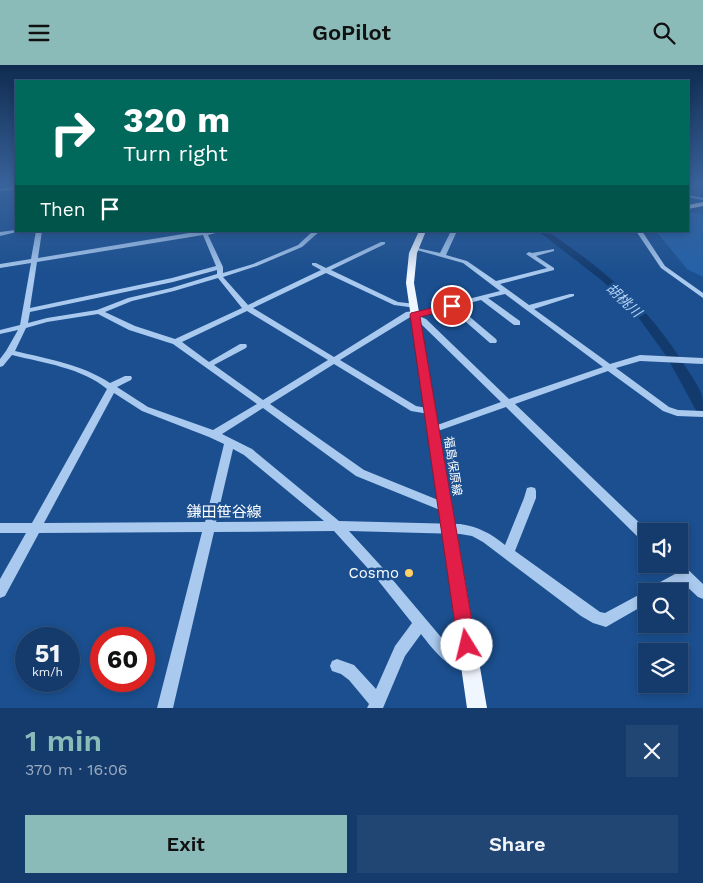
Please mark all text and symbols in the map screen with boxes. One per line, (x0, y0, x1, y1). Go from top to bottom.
icon: menu (25, 19, 53, 47)
icon: search (650, 19, 678, 47)
text: GoPilot (312, 20, 391, 45)
text: 320 m (123, 99, 230, 141)
icon: right (40, 100, 105, 165)
text: Turn right (123, 141, 228, 166)
icon: arrive (96, 195, 124, 223)
text: Then (40, 198, 86, 221)
water label: 胡桃川 (603, 280, 646, 322)
pin (431, 285, 473, 327)
icon: arrive (438, 292, 466, 320)
street label: 福島保原線 (441, 435, 465, 497)
street label: 鎌田笹谷線 (186, 503, 262, 521)
map controls (638, 523, 688, 693)
button: sound (638, 523, 688, 573)
place label: Cosmo (349, 564, 399, 582)
marker: Cosmo (403, 567, 415, 579)
button: search (638, 583, 688, 633)
position arrow (440, 618, 492, 670)
speed limit sign: 60 (90, 627, 155, 692)
text: 51 (35, 639, 60, 668)
button: layers (638, 643, 688, 693)
text: km/h (32, 665, 63, 679)
text: 1 min (25, 723, 102, 758)
button: close (626, 725, 678, 777)
text: 370 m · 16:06 (25, 760, 128, 779)
button: Exit (25, 815, 347, 873)
button: Share (357, 815, 678, 873)

